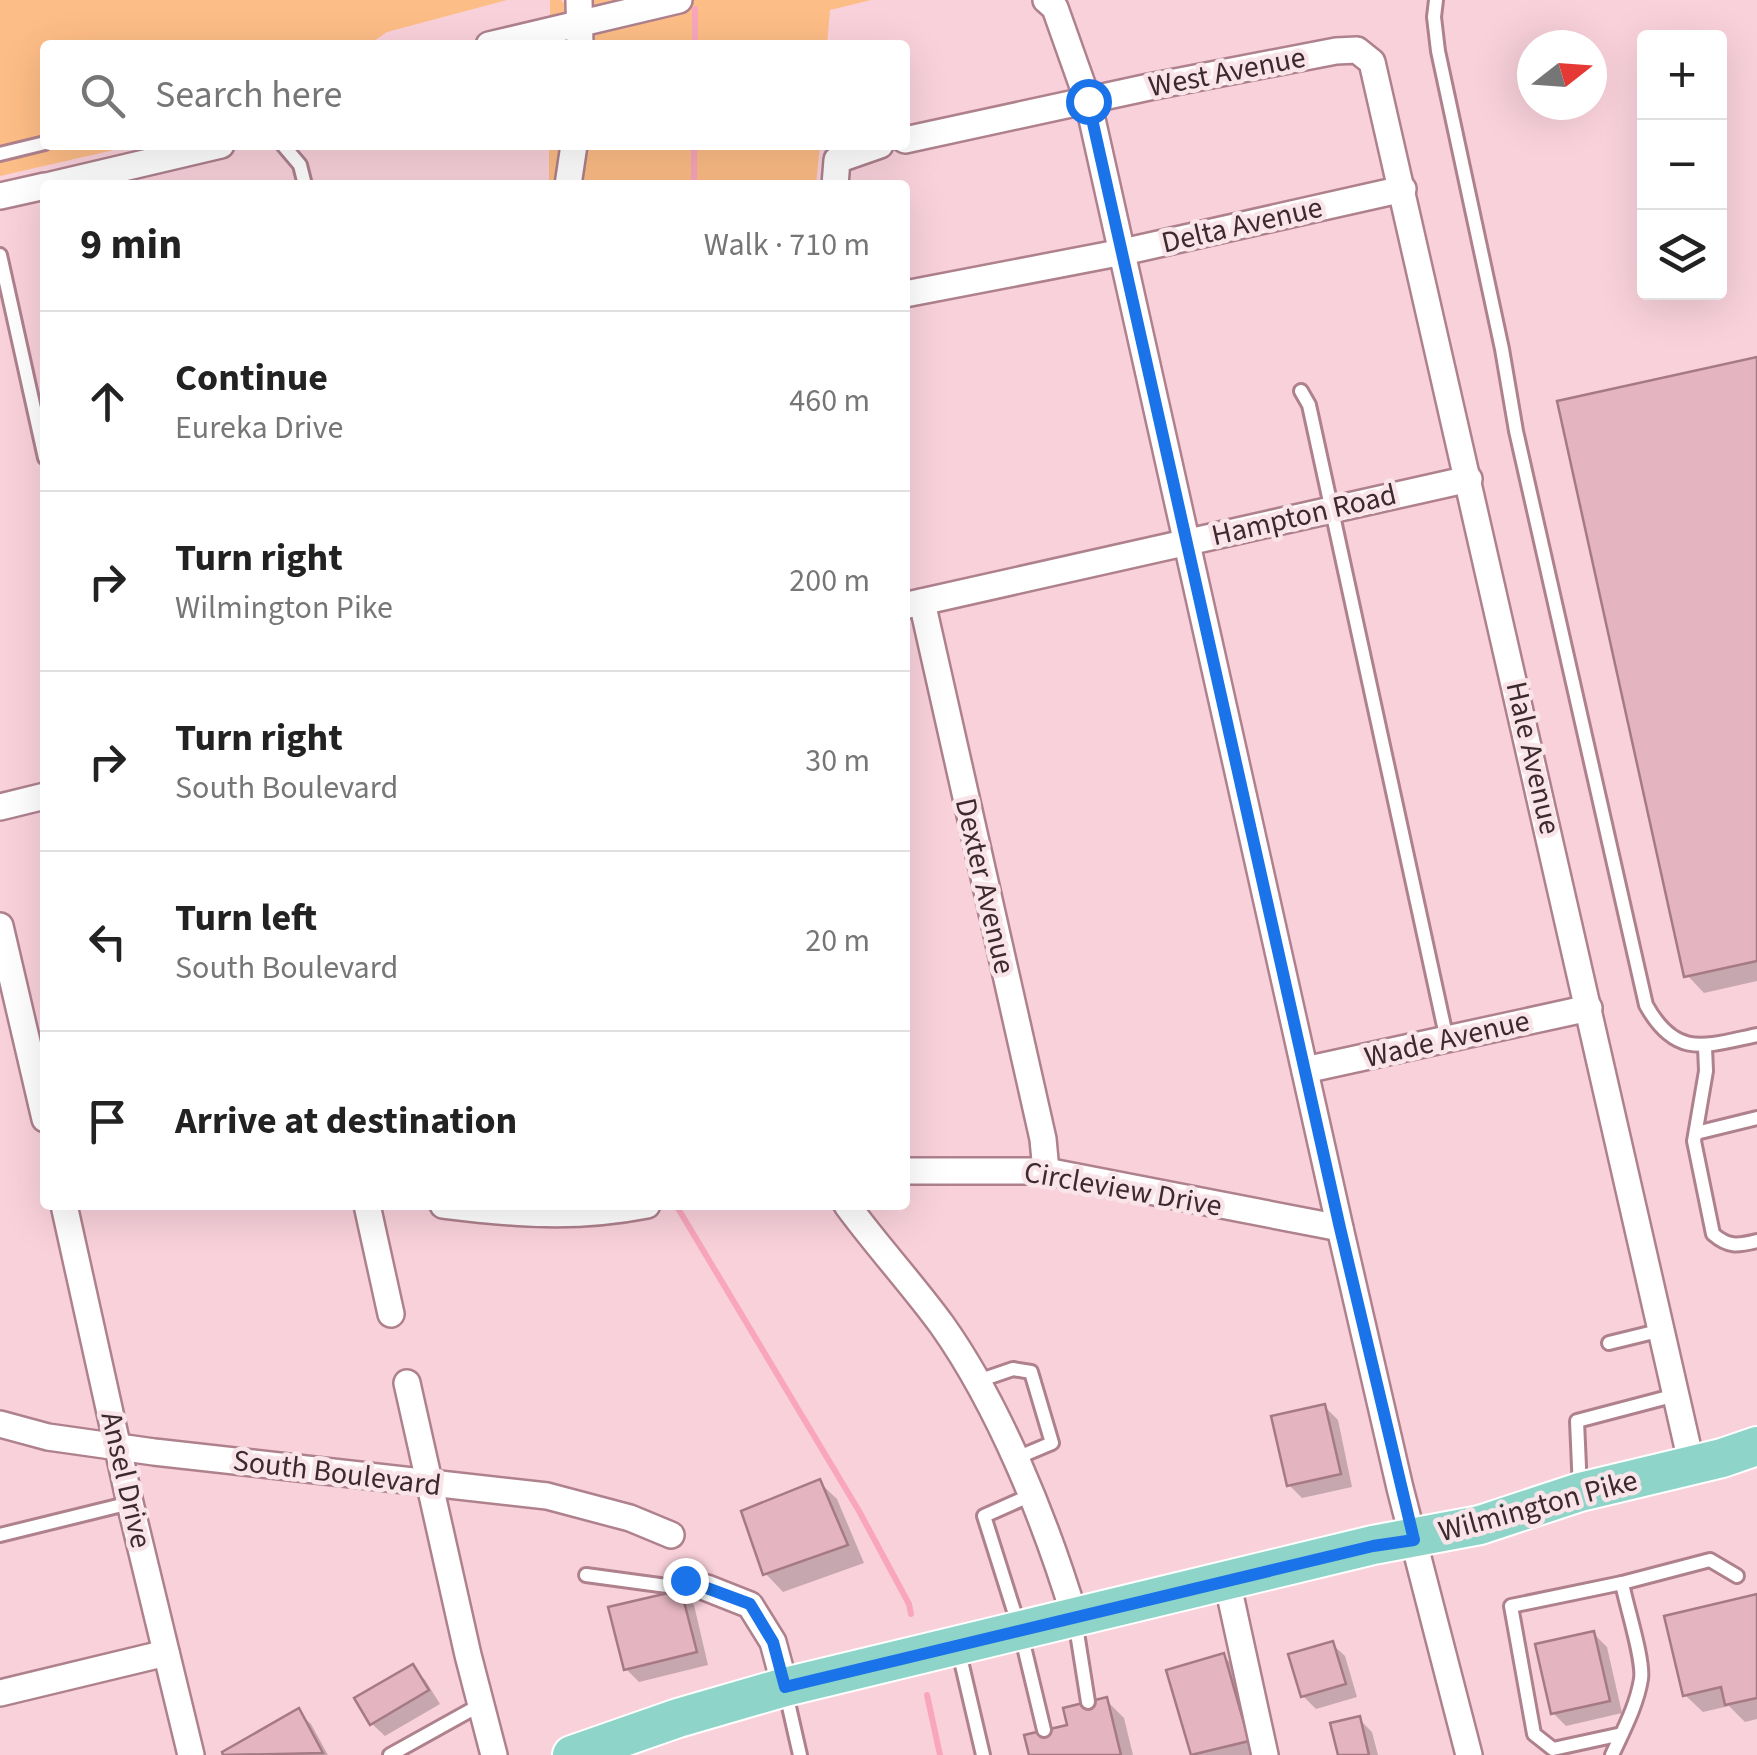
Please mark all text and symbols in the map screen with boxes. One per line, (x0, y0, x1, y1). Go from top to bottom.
north arrow (1517, 30, 1607, 120)
map controls (1637, 30, 1727, 300)
button: + (1637, 30, 1727, 120)
street label: West Avenue (1145, 36, 1309, 108)
search box (40, 40, 910, 150)
icon: search (75, 68, 130, 123)
text: Search here (155, 68, 342, 122)
route start (1066, 79, 1112, 125)
button: − (1637, 120, 1727, 210)
street label: Delta Avenue (1157, 186, 1327, 264)
button: layers (1637, 210, 1727, 300)
text: 9 min (80, 215, 182, 275)
text: Walk · 710 m (704, 222, 870, 268)
text: Continue (175, 351, 328, 405)
icon: ahead (80, 374, 135, 429)
text: 460 m (789, 378, 870, 424)
text: Eureka Drive (175, 405, 343, 451)
street label: Hampton Road (1207, 473, 1401, 557)
text: Turn right (175, 531, 343, 585)
icon: right (80, 554, 135, 609)
text: 200 m (789, 558, 870, 604)
text: Wilmington Pike (175, 585, 393, 631)
street label: Hale Avenue (1495, 677, 1571, 839)
text: Turn right (175, 711, 343, 765)
icon: right (80, 734, 135, 789)
text: 30 m (805, 738, 870, 784)
text: South Boulevard (175, 765, 398, 811)
street label: Dexter Avenue (944, 794, 1026, 978)
text: Turn left (175, 891, 317, 945)
icon: left (80, 914, 135, 969)
text: 20 m (805, 918, 870, 964)
text: South Boulevard (175, 945, 398, 991)
street label: Wade Avenue (1360, 999, 1534, 1079)
icon: arrive (80, 1094, 135, 1149)
text: Arrive at destination (175, 1094, 517, 1148)
street label: Circleview Drive (1021, 1150, 1225, 1228)
street label: Ansel Drive (89, 1408, 163, 1552)
street label: South Boulevard (231, 1439, 443, 1507)
street label: Wilmington Pike (1434, 1459, 1642, 1553)
route end (663, 1558, 709, 1604)

